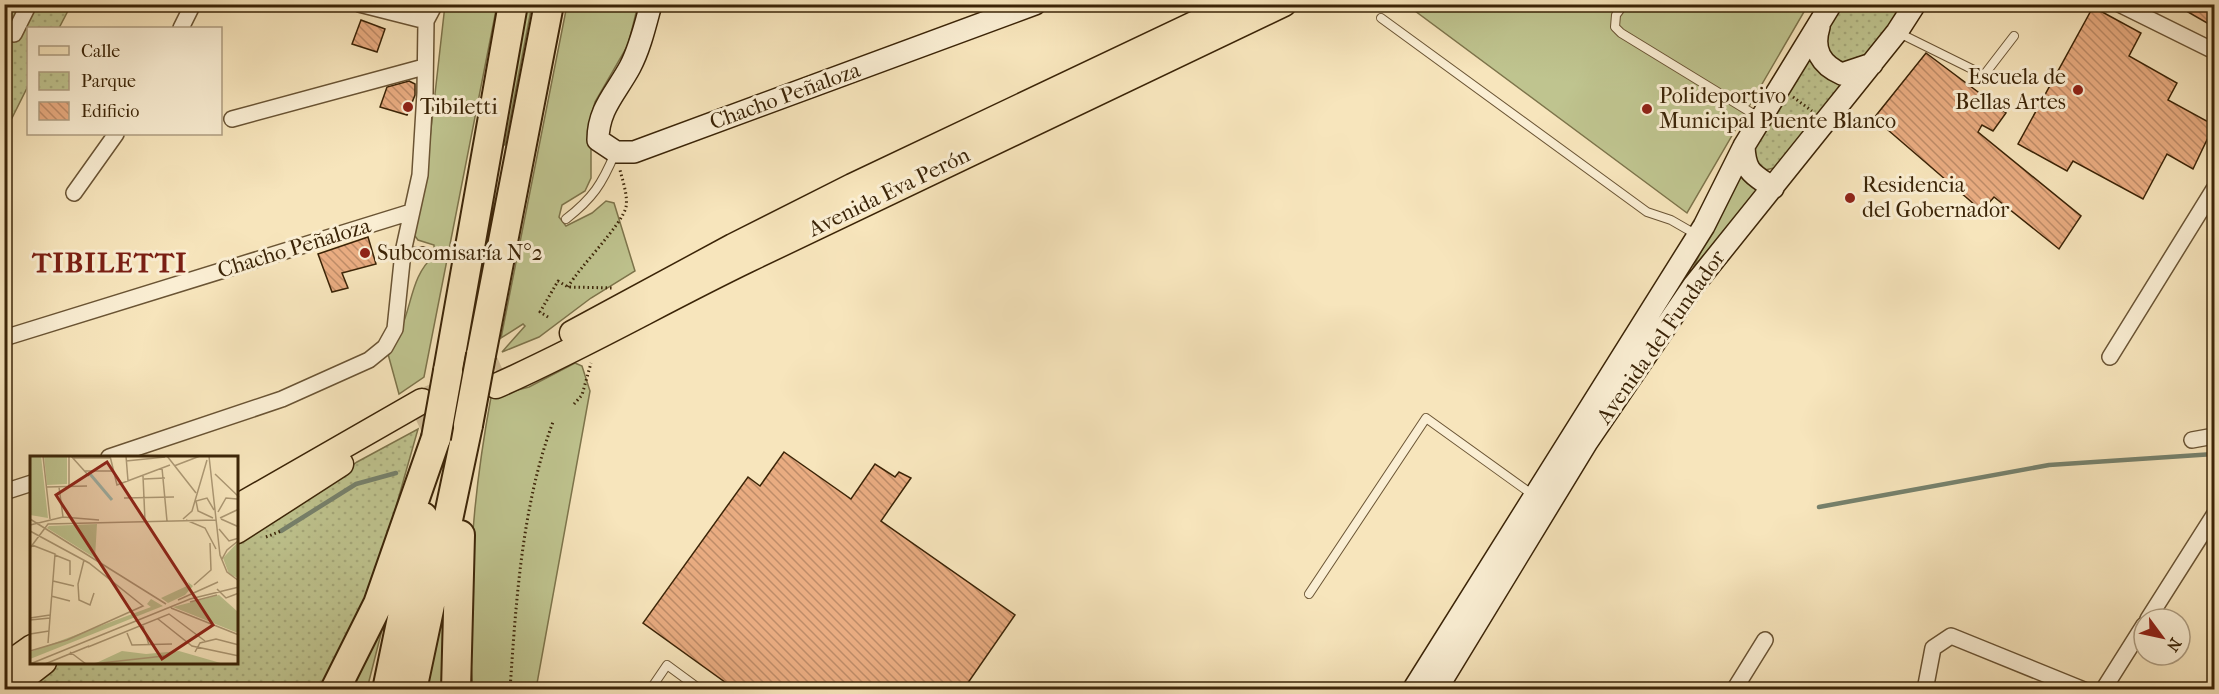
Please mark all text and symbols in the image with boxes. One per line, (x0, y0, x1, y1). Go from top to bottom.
legend (27, 27, 222, 135)
text: Calle (81, 41, 120, 62)
street label: Chacho Peñaloza (706, 56, 865, 135)
place label: Escuela de Bellas Artes (1955, 64, 2066, 115)
text: Parque (81, 71, 136, 92)
place label: Polideportivo Municipal Puente Blanco (1659, 83, 1896, 134)
marker: Escuela de Bellas Artes (2071, 83, 2085, 97)
place label: Tibiletti (420, 94, 498, 120)
marker: Tibiletti (401, 100, 415, 114)
text: Edificio (81, 101, 139, 122)
marker: Polideportivo Municipal Puente Blanco (1640, 102, 1654, 116)
street label: Avenida Eva Perón (803, 141, 974, 243)
place label: Residencia del Gobernador (1862, 172, 2010, 223)
marker: Residencia del Gobernador (1843, 191, 1857, 205)
street label: Chacho Peñaloza (214, 212, 374, 284)
place label: Subcomisaría N°2 (377, 240, 543, 266)
street label: Avenida del Fundador (1591, 245, 1731, 430)
district label: TIBILETTI (31, 246, 188, 279)
marker: Subcomisaría N°2 (358, 246, 372, 260)
inset map (30, 456, 238, 664)
north arrow (2132, 607, 2192, 667)
text: N (2162, 635, 2185, 656)

